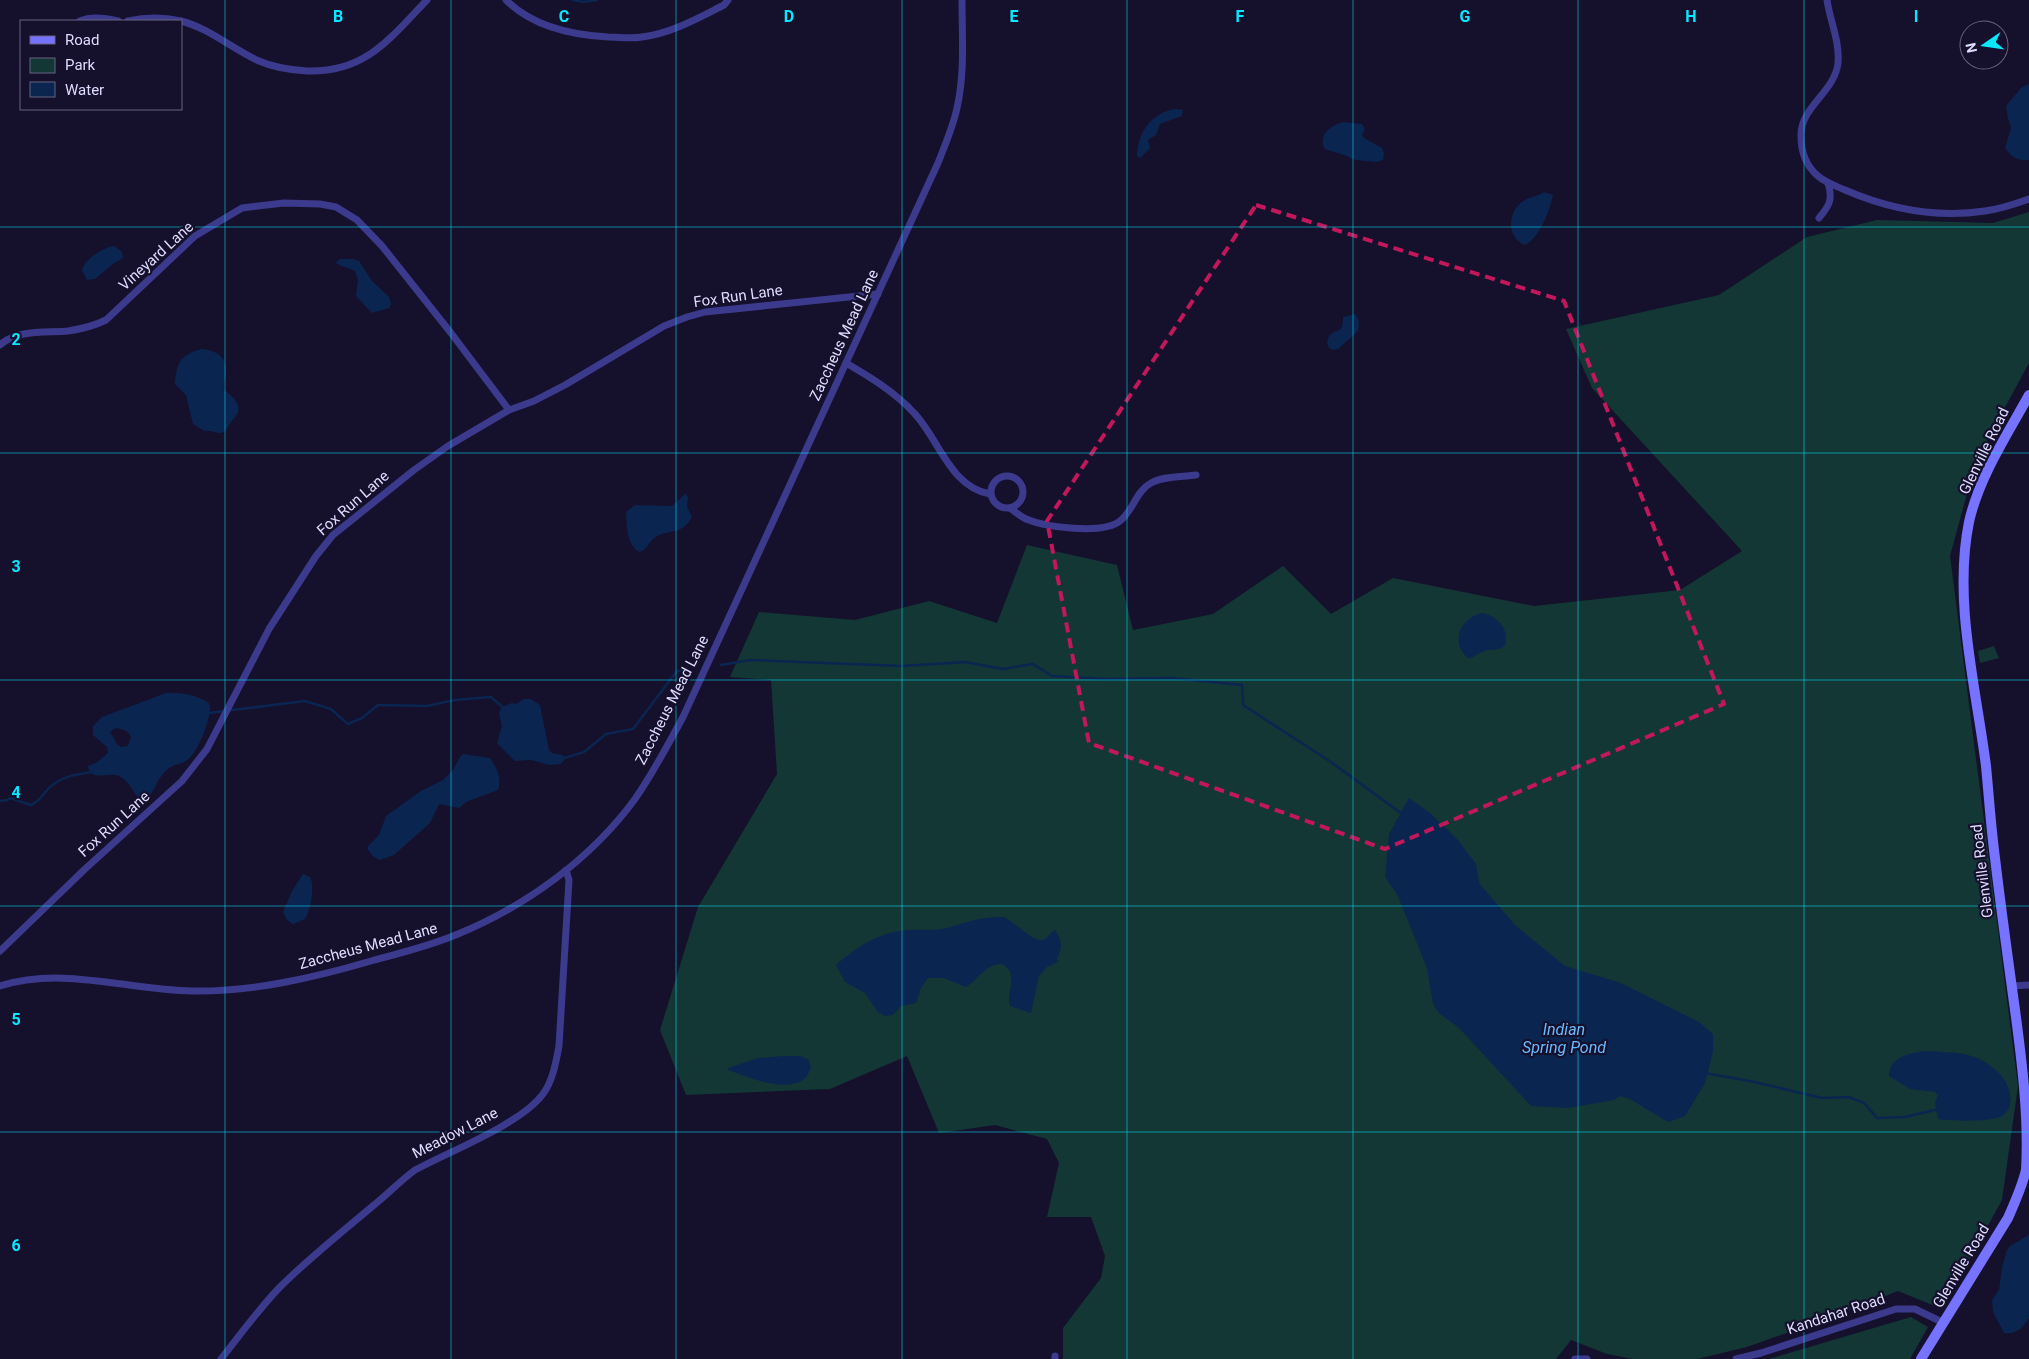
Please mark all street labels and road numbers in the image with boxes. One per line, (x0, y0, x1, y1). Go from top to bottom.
street label: Vineyard Lane (115, 218, 197, 294)
street label: Zaccheus Mead Lane (806, 267, 882, 403)
street label: Fox Run Lane (692, 281, 784, 311)
street label: Glenville Road (1955, 405, 2013, 497)
street label: Fox Run Lane (313, 467, 393, 539)
street label: Zaccheus Mead Lane (632, 632, 712, 768)
street label: Fox Run Lane (75, 787, 153, 861)
street label: Glenville Road (1967, 823, 1997, 919)
street label: Zaccheus Mead Lane (297, 919, 439, 973)
street label: Meadow Lane (409, 1104, 501, 1162)
street label: Glenville Road (1929, 1221, 1993, 1311)
street label: Kandahar Road (1785, 1290, 1887, 1338)

